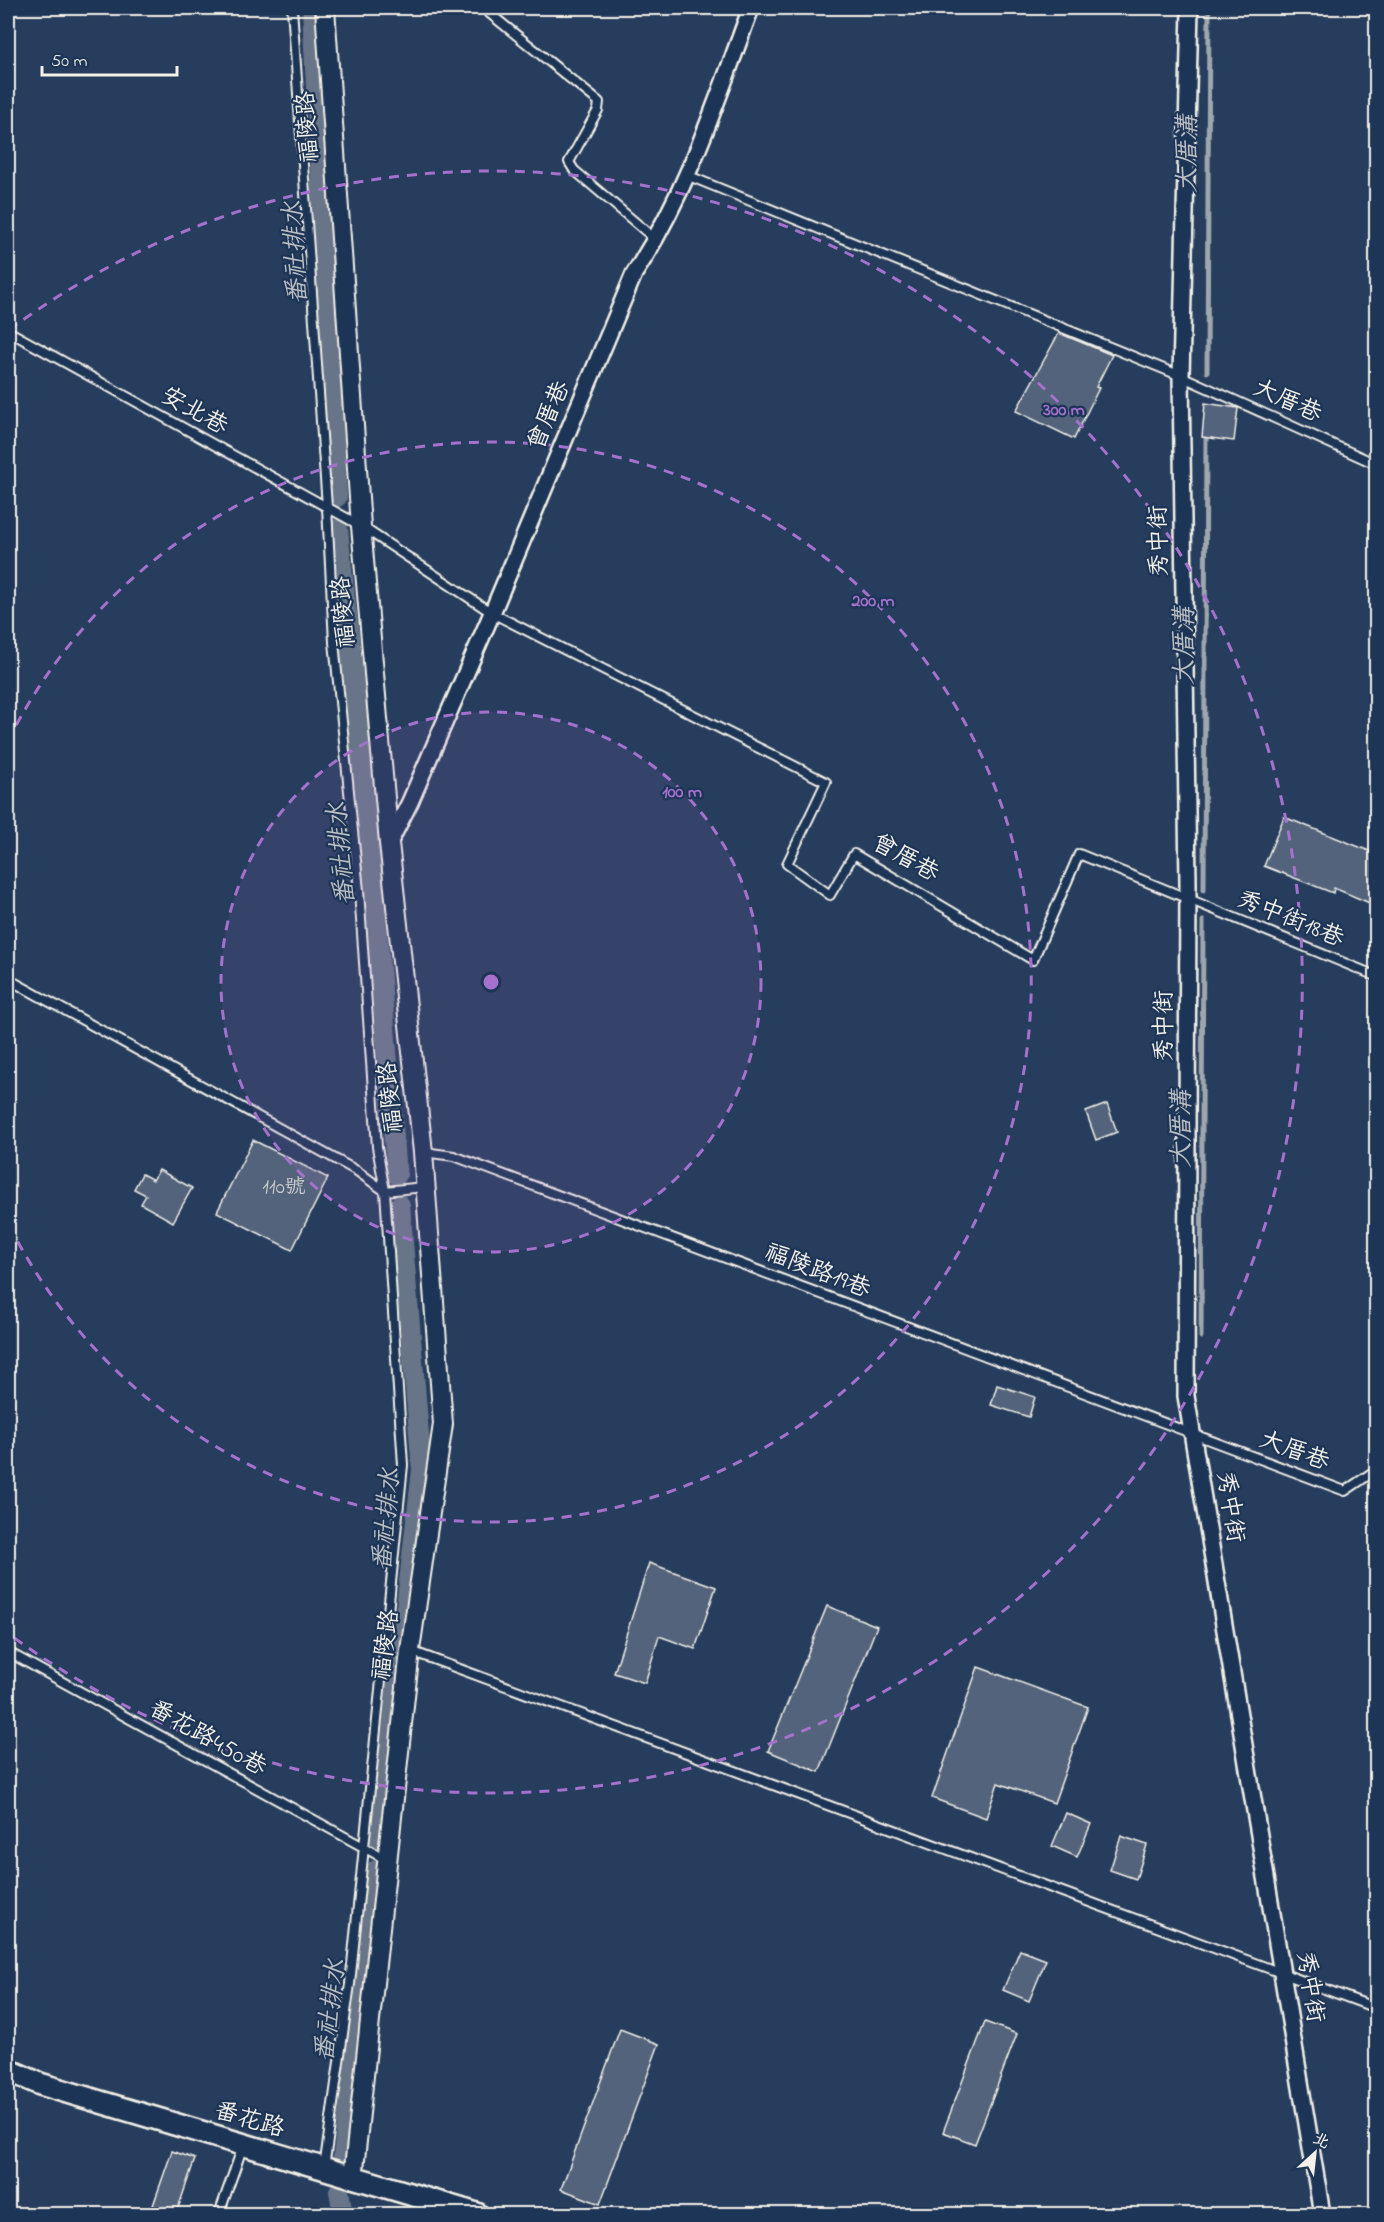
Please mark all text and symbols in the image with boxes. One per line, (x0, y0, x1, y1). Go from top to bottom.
scale bar (42, 39, 177, 77)
text: 50 m (51, 49, 88, 75)
street label: 福陵路 (289, 90, 329, 164)
water label: 大厝溝 (1170, 113, 1208, 193)
water label: 番社排水 (275, 199, 319, 306)
street label: 大厝巷 (1247, 371, 1327, 433)
street label: 曾厝巷 (520, 376, 580, 456)
street label: 安北巷 (154, 379, 234, 445)
text: 300 m (1042, 398, 1085, 424)
street label: 秀中街 (1142, 505, 1178, 577)
street label: 福陵路 (324, 575, 366, 649)
text: 200 m (851, 589, 895, 615)
water label: 大厝溝 (1167, 605, 1205, 685)
text: 100 m (662, 780, 702, 806)
water label: 番社排水 (319, 800, 366, 907)
street label: 曾厝巷 (865, 826, 945, 892)
street label: 秀中街18巷 (1231, 883, 1349, 957)
centre of rings (481, 972, 501, 992)
street label: 秀中街 (1148, 990, 1183, 1062)
street label: 福陵路 (371, 1059, 413, 1135)
water label: 大厝溝 (1164, 1088, 1202, 1168)
house number: 110號 (262, 1173, 306, 1203)
street label: 福陵路19巷 (759, 1236, 875, 1308)
street label: 大厝巷 (1254, 1423, 1334, 1481)
water label: 番社排水 (365, 1466, 412, 1573)
street label: 秀中街 (1206, 1469, 1252, 1545)
street label: 福陵路 (365, 1607, 409, 1683)
street label: 番花路450巷 (142, 1692, 272, 1786)
street label: 秀中街 (1286, 1949, 1332, 2025)
water label: 番社排水 (307, 1956, 357, 2065)
street label: 番花路 (210, 2094, 288, 2148)
north arrow (1285, 2123, 1345, 2183)
text: 北 (1308, 2127, 1333, 2156)

